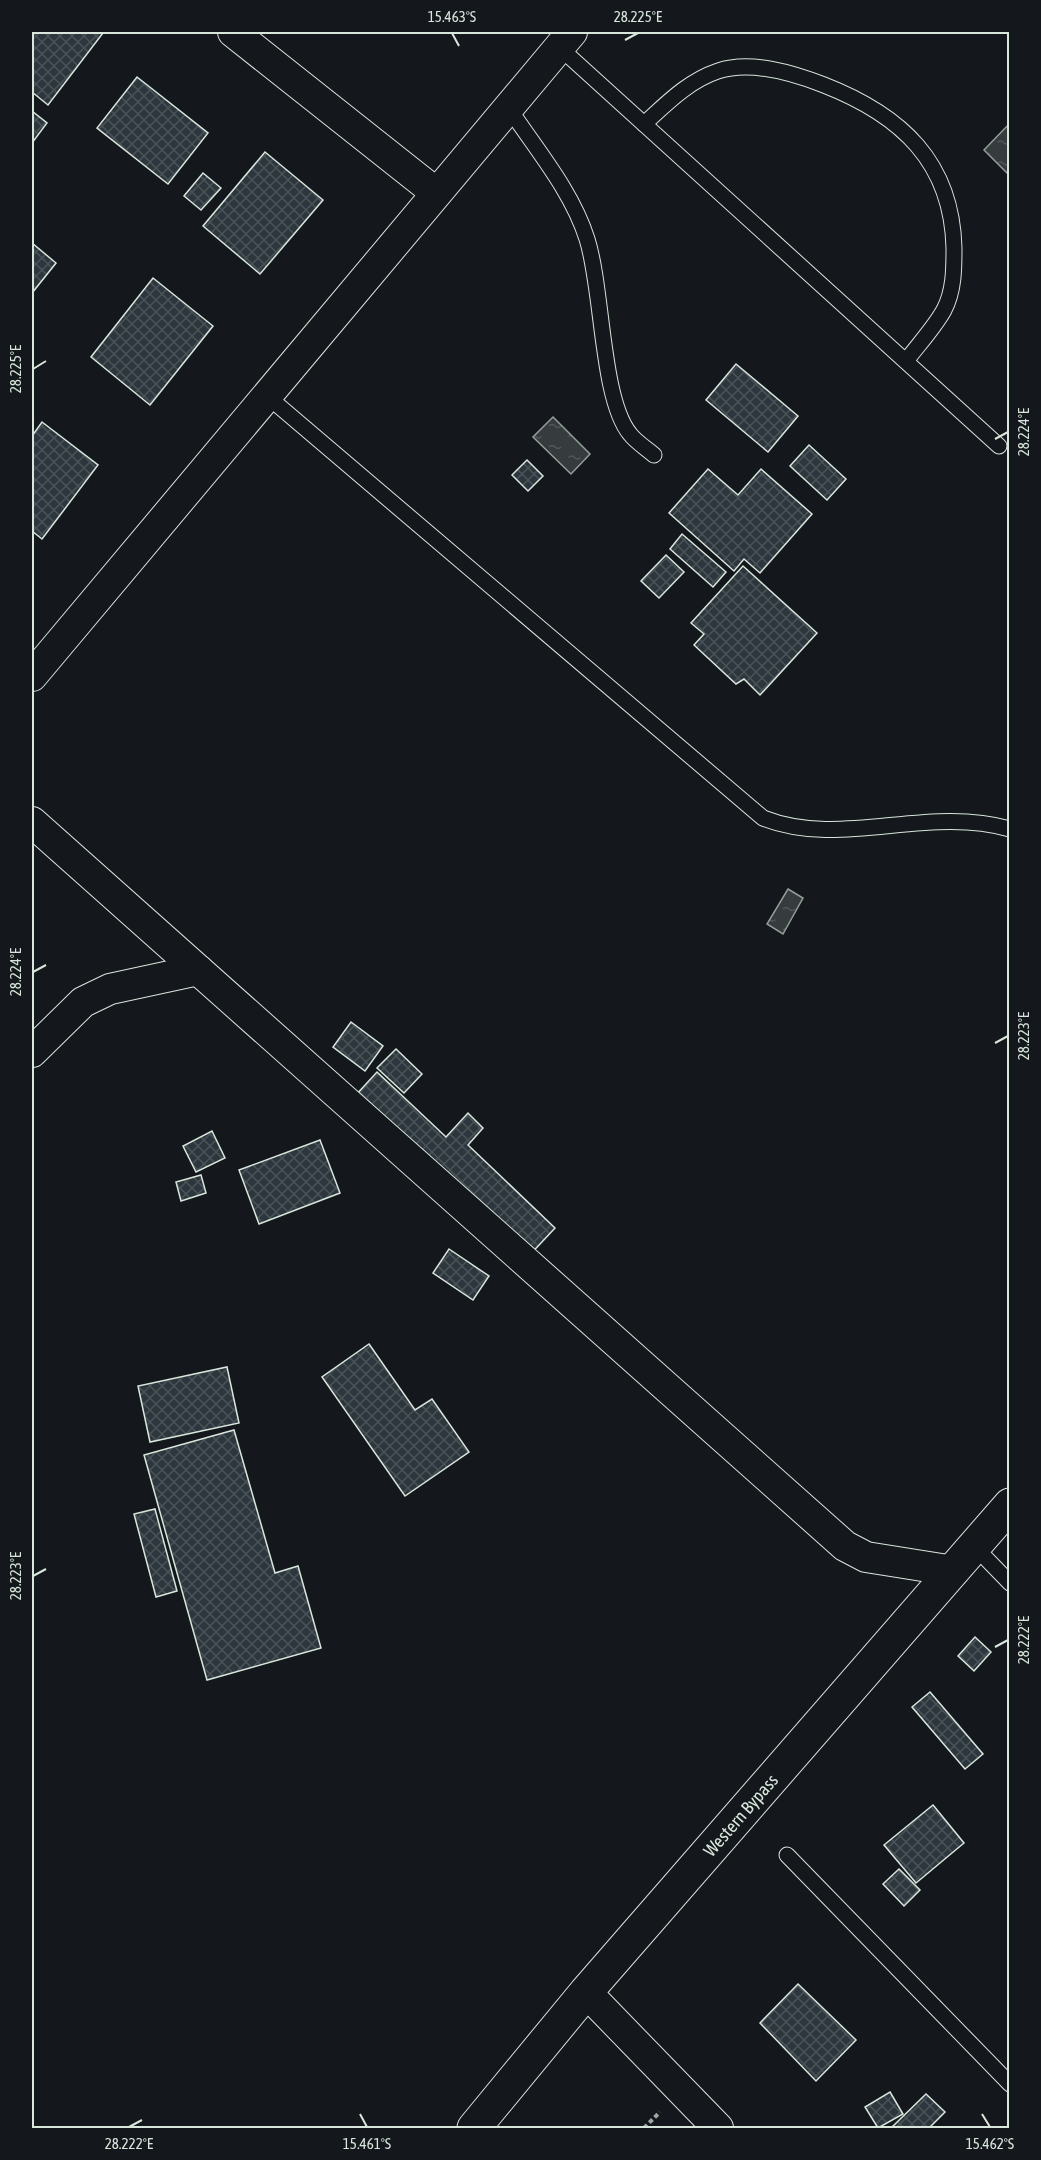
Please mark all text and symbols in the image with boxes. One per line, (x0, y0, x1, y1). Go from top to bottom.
text: 15.463°S (428, 8, 476, 25)
text: 28.225°E (614, 8, 663, 25)
text: 28.225°E (7, 344, 24, 393)
text: 28.224°E (1015, 407, 1032, 456)
text: 28.224°E (7, 947, 24, 996)
text: 28.223°E (1015, 1011, 1032, 1060)
text: 28.223°E (7, 1551, 24, 1600)
text: 28.222°E (1015, 1615, 1032, 1664)
street label: Western Bypass (699, 1769, 782, 1860)
text: 28.222°E (105, 2135, 154, 2152)
text: 15.461°S (343, 2135, 391, 2152)
text: 15.462°S (966, 2135, 1014, 2152)

